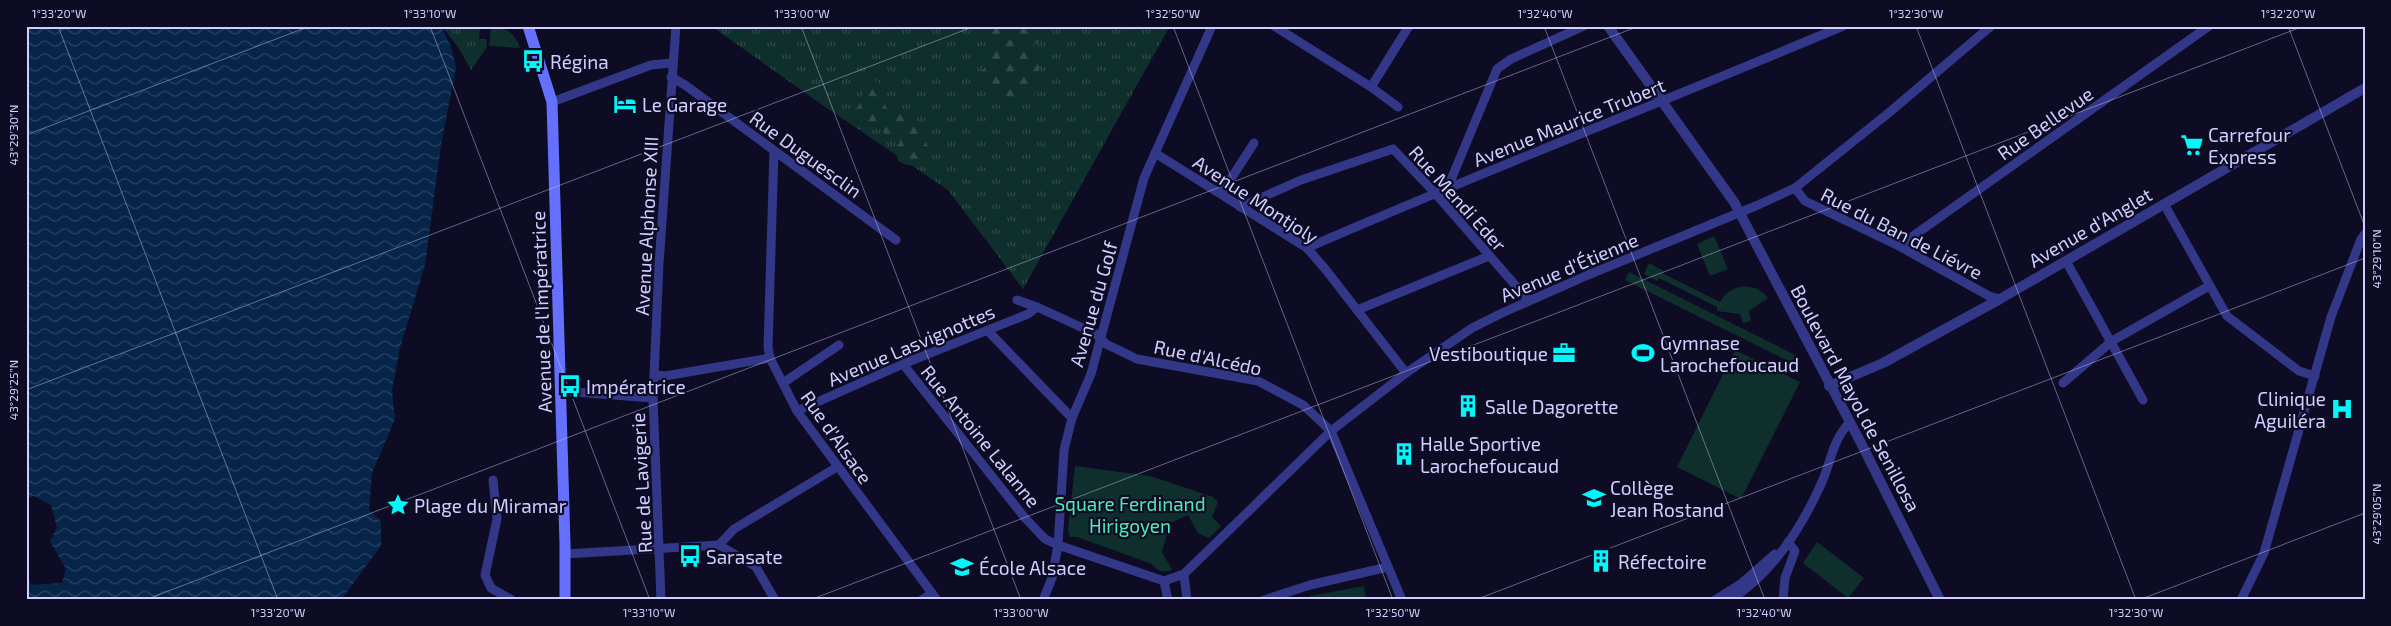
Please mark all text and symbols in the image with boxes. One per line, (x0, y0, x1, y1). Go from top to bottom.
text: 1°33'20"W (32, 6, 86, 20)
text: 1°33'10"W (404, 6, 456, 20)
text: 1°33'00"W (774, 6, 830, 20)
text: 1°32'50"W (1146, 6, 1200, 20)
text: 1°32'40"W (1517, 6, 1573, 20)
text: 1°32'30"W (1889, 6, 1943, 20)
text: 1°32'20"W (2261, 6, 2315, 20)
bus stop icon: Régina (520, 48, 546, 74)
place label: Régina (550, 50, 609, 73)
street label: Avenue Maurice Trubert (1470, 73, 1668, 171)
street label: Rue Bellevue (1993, 82, 2097, 164)
hotel icon: Le Garage (612, 91, 638, 117)
place label: Le Garage (642, 93, 727, 116)
text: 43°29'30"N (6, 104, 20, 166)
street label: Rue Duguesclin (746, 106, 866, 202)
place label: Carrefour Express (2208, 123, 2291, 168)
supermarket icon: Carrefour Express (2179, 132, 2205, 158)
street label: Avenue Alphonse XIII (630, 136, 662, 316)
street label: Rue Mendi Eder (1405, 140, 1512, 256)
street label: Avenue Montjoly (1189, 150, 1323, 248)
street label: Rue du Ban de Liévre (1817, 182, 1987, 284)
street label: Avenue d'Anglet (2024, 182, 2156, 272)
street label: Avenue de l'Impératrice (526, 211, 556, 413)
street label: Avenue d'Étienne (1496, 228, 1642, 306)
text: 43°29'10"N (2369, 229, 2383, 289)
street label: Avenue du Golf (1064, 238, 1122, 369)
street label: Boulevard Mayol de Senillosa (1786, 281, 1926, 515)
street label: Avenue Lasvignottes (824, 299, 998, 391)
place label: Gymnase Larochefoucaud (1660, 331, 1799, 376)
street label: Rue d'Alcédo (1152, 334, 1264, 380)
office icon: Vestiboutique (1551, 340, 1577, 366)
sports icon: Gymnase Larochefoucaud (1630, 340, 1656, 366)
place label: Vestiboutique (1429, 342, 1548, 365)
text: 43°29'25"N (6, 360, 20, 420)
street label: Rue Antoine Lalanne (917, 360, 1045, 512)
bus stop icon: Impératrice (557, 373, 583, 399)
place label: Impératrice (586, 375, 686, 398)
street label: Rue d'Alsace (797, 386, 877, 488)
place label: Clinique Aguiléra (2254, 387, 2326, 432)
building icon: Salle Dagorette (1455, 393, 1481, 419)
place label: Salle Dagorette (1485, 395, 1618, 418)
hospital icon: Clinique Aguiléra (2329, 396, 2355, 422)
street label: Rue de Lavigerie (626, 412, 656, 554)
place label: Halle Sportive Larochefoucaud (1420, 432, 1559, 477)
building icon: Halle Sportive Larochefoucaud (1391, 441, 1417, 467)
place label: Collège Jean Rostand (1610, 476, 1724, 521)
text: 43°29'05"N (2369, 484, 2383, 544)
school or university icon: Collège Jean Rostand (1581, 485, 1607, 511)
place icon: Plage du Miramar (385, 492, 411, 518)
park label: Square Ferdinand Hirigoyen (1054, 492, 1206, 537)
place label: Plage du Miramar (414, 494, 567, 517)
bus stop icon: Sarasate (677, 543, 703, 569)
place label: Sarasate (706, 545, 783, 568)
building icon: Réfectoire (1588, 548, 1614, 574)
place label: Réfectoire (1618, 550, 1707, 573)
school or university icon: École Alsace (949, 554, 975, 580)
place label: École Alsace (979, 556, 1086, 579)
text: 1°33'20"W (251, 605, 305, 619)
text: 1°33'10"W (623, 605, 675, 619)
text: 1°33'00"W (993, 605, 1049, 619)
text: 1°32'50"W (1366, 605, 1420, 619)
text: 1°32'40"W (1736, 605, 1792, 619)
text: 1°32'30"W (2109, 605, 2163, 619)

